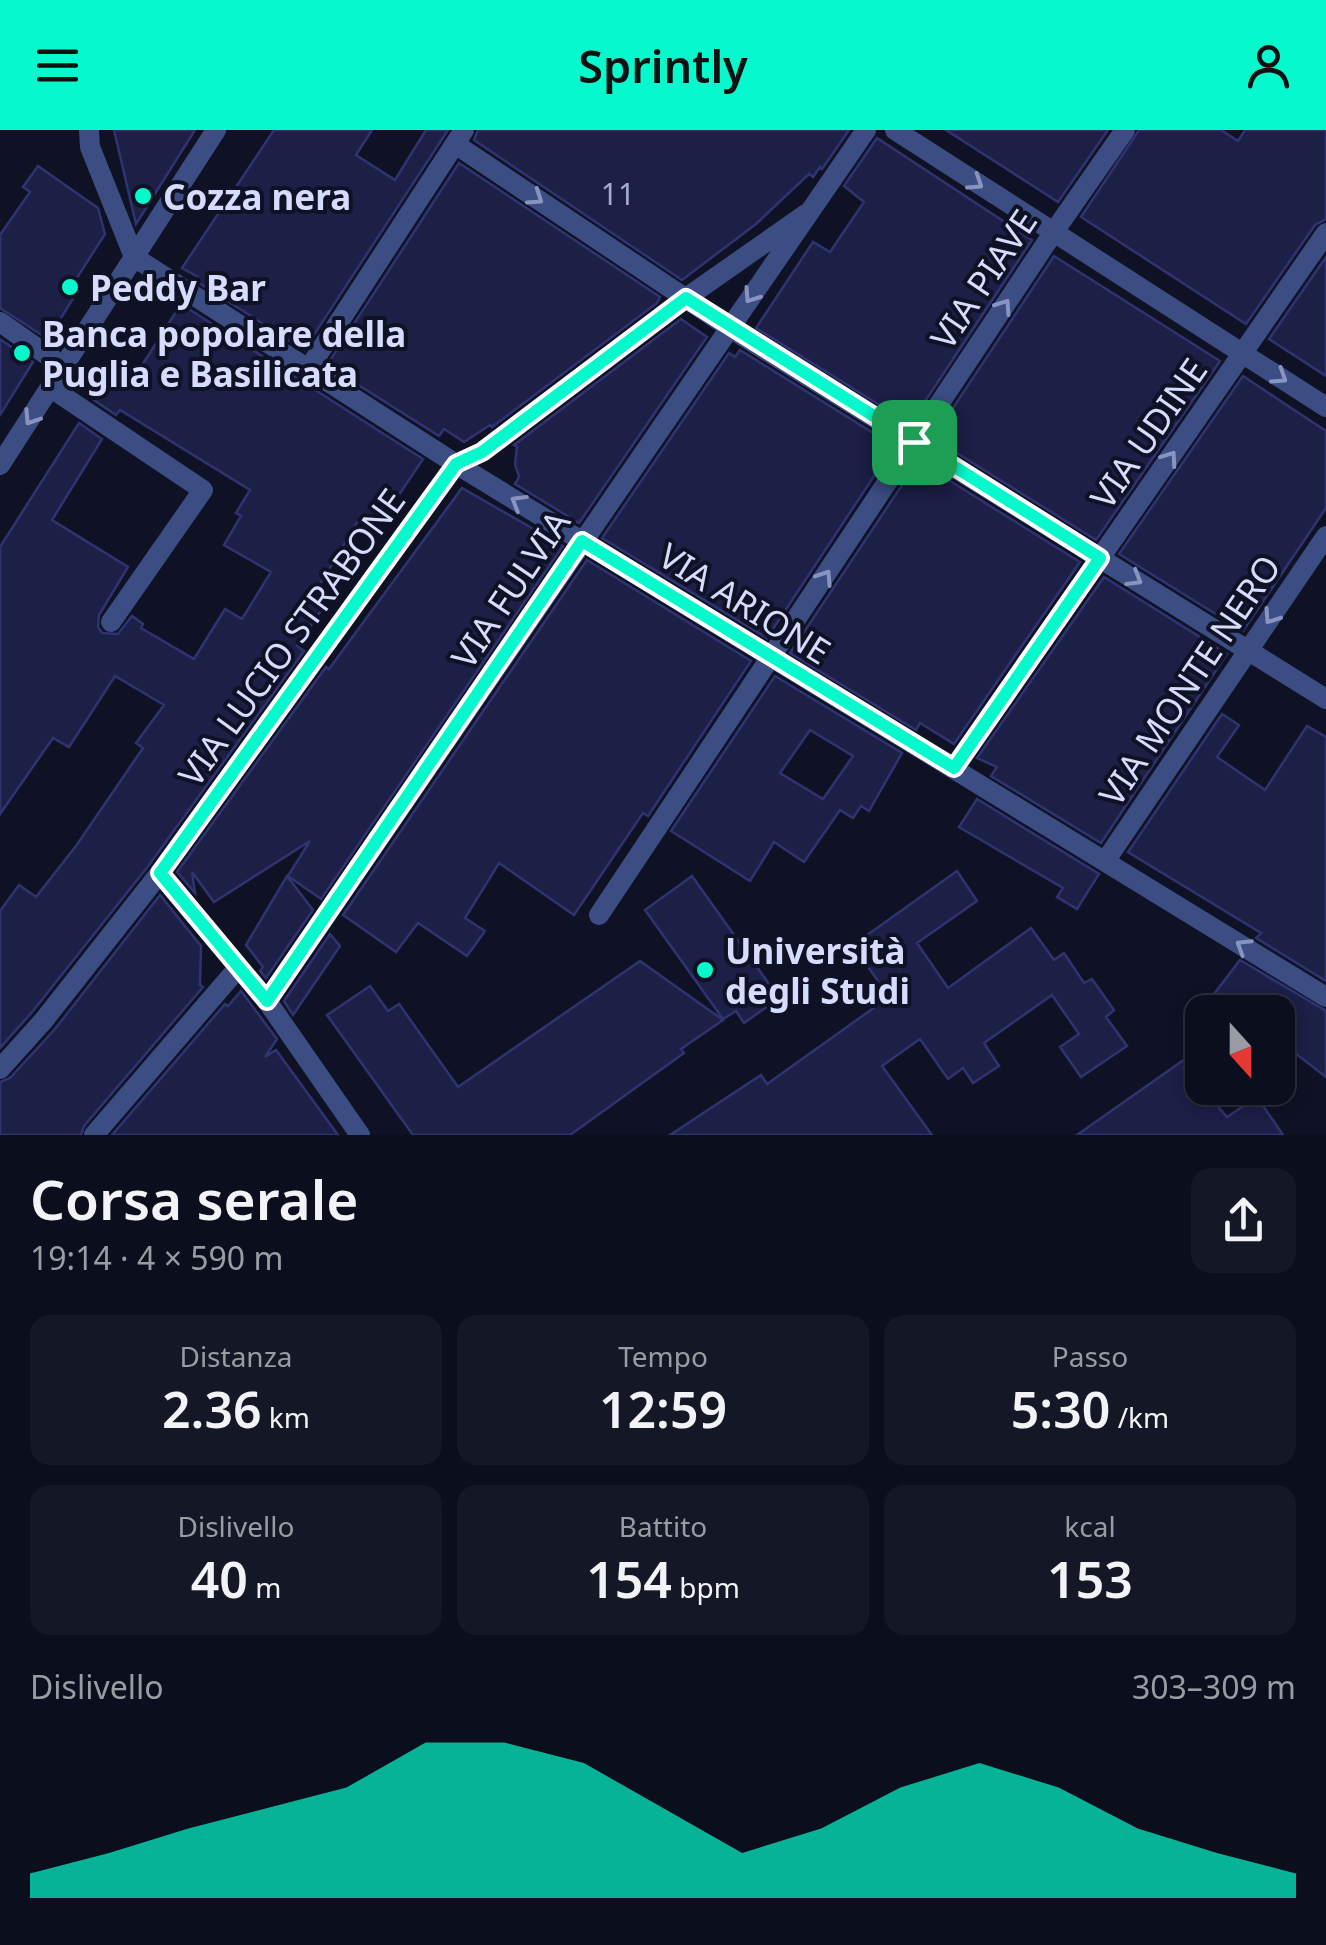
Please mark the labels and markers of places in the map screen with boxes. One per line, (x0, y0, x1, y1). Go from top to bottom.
place label: Cozza nera (163, 173, 351, 220)
marker: Cozza nera (132, 185, 154, 207)
place label: Peddy Bar (90, 264, 266, 311)
marker: Peddy Bar (59, 276, 81, 298)
place label: Banca popolare della Puglia e Basilicata (42, 310, 406, 397)
marker: Banca popolare della Puglia e Basilicata (11, 342, 33, 364)
pin (872, 400, 957, 485)
place label: Università degli Studi (725, 927, 910, 1014)
marker: Università degli Studi (694, 959, 716, 981)

